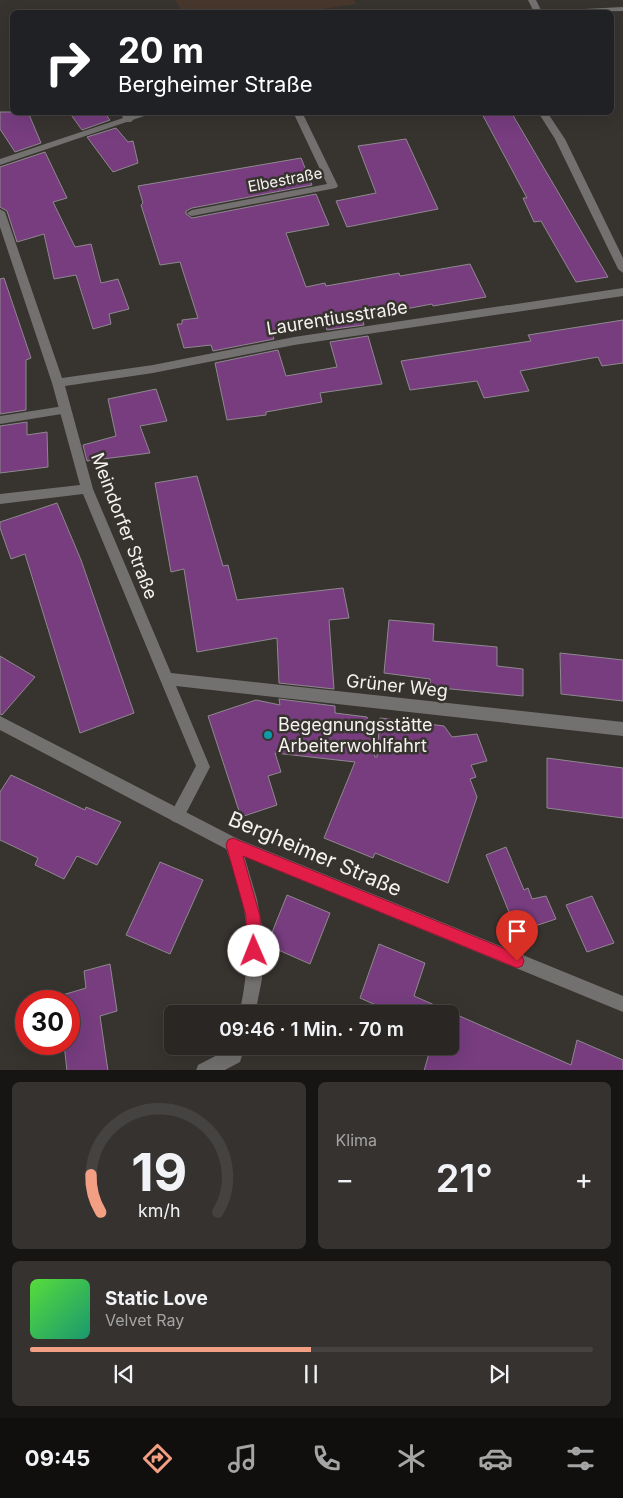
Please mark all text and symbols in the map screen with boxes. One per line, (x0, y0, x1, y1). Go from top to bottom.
text: 20 m (118, 29, 204, 71)
icon: right (35, 30, 100, 95)
text: Bergheimer Straße (118, 71, 313, 97)
street label: Elbestraße (246, 163, 324, 196)
street label: Laurentiusstraße (265, 296, 409, 339)
street label: Meindorfer Straße (87, 450, 162, 602)
street label: Grüner Weg (345, 670, 449, 701)
place label: Begegnungsstätte Arbeiterwohlfahrt (278, 714, 433, 756)
marker: Begegnungsstätte Arbeiterwohlfahrt (262, 729, 274, 741)
street label: Bergheimer Straße (225, 806, 406, 901)
pin (496, 910, 538, 961)
icon: arrive (503, 917, 531, 945)
position arrow (227, 924, 279, 976)
speed limit sign: 30 (15, 990, 80, 1055)
text: 09:46 · 1 Min. · 70 m (219, 1018, 404, 1041)
text: Klima (336, 1130, 377, 1150)
text: 19 (131, 1141, 187, 1204)
text: 21° (436, 1155, 493, 1201)
text: − (336, 1162, 354, 1196)
text: + (574, 1162, 593, 1196)
text: km/h (138, 1200, 180, 1221)
text: Static Love (105, 1287, 208, 1310)
text: Velvet Ray (105, 1310, 184, 1330)
icon: previous (110, 1360, 138, 1388)
icon: pause (297, 1360, 325, 1388)
icon: next (485, 1360, 513, 1388)
icon: directions (140, 1441, 175, 1476)
icon: music (225, 1441, 260, 1476)
icon: phone (309, 1441, 344, 1476)
icon: climate (394, 1441, 429, 1476)
icon: car (478, 1441, 513, 1476)
icon: filters (563, 1441, 598, 1476)
text: 09:45 (25, 1445, 90, 1471)

